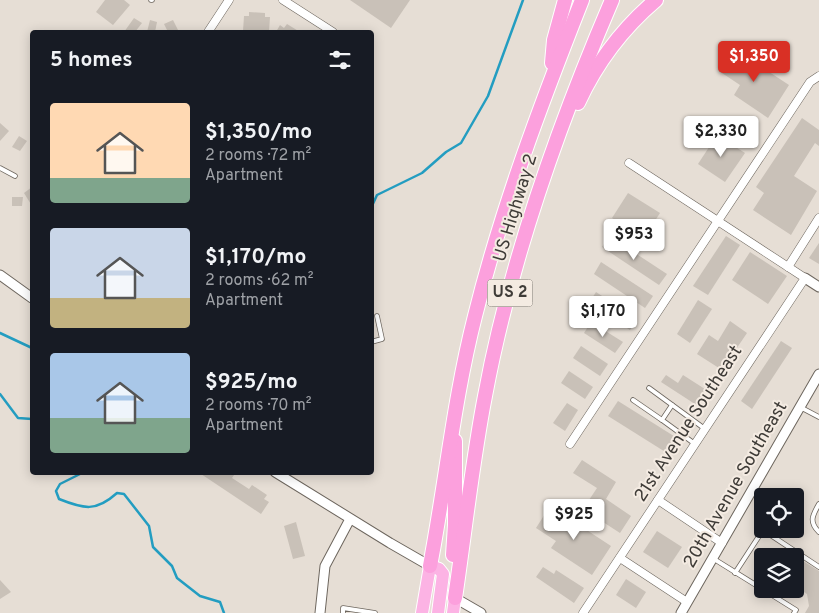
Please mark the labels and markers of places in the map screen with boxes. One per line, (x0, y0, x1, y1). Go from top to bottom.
pin: $1,350 (713, 41, 795, 83)
pin: $2,330 (680, 116, 762, 158)
pin: $953 (604, 218, 664, 261)
pin: $1,170 (562, 296, 644, 338)
pin: $925 (544, 498, 604, 541)

